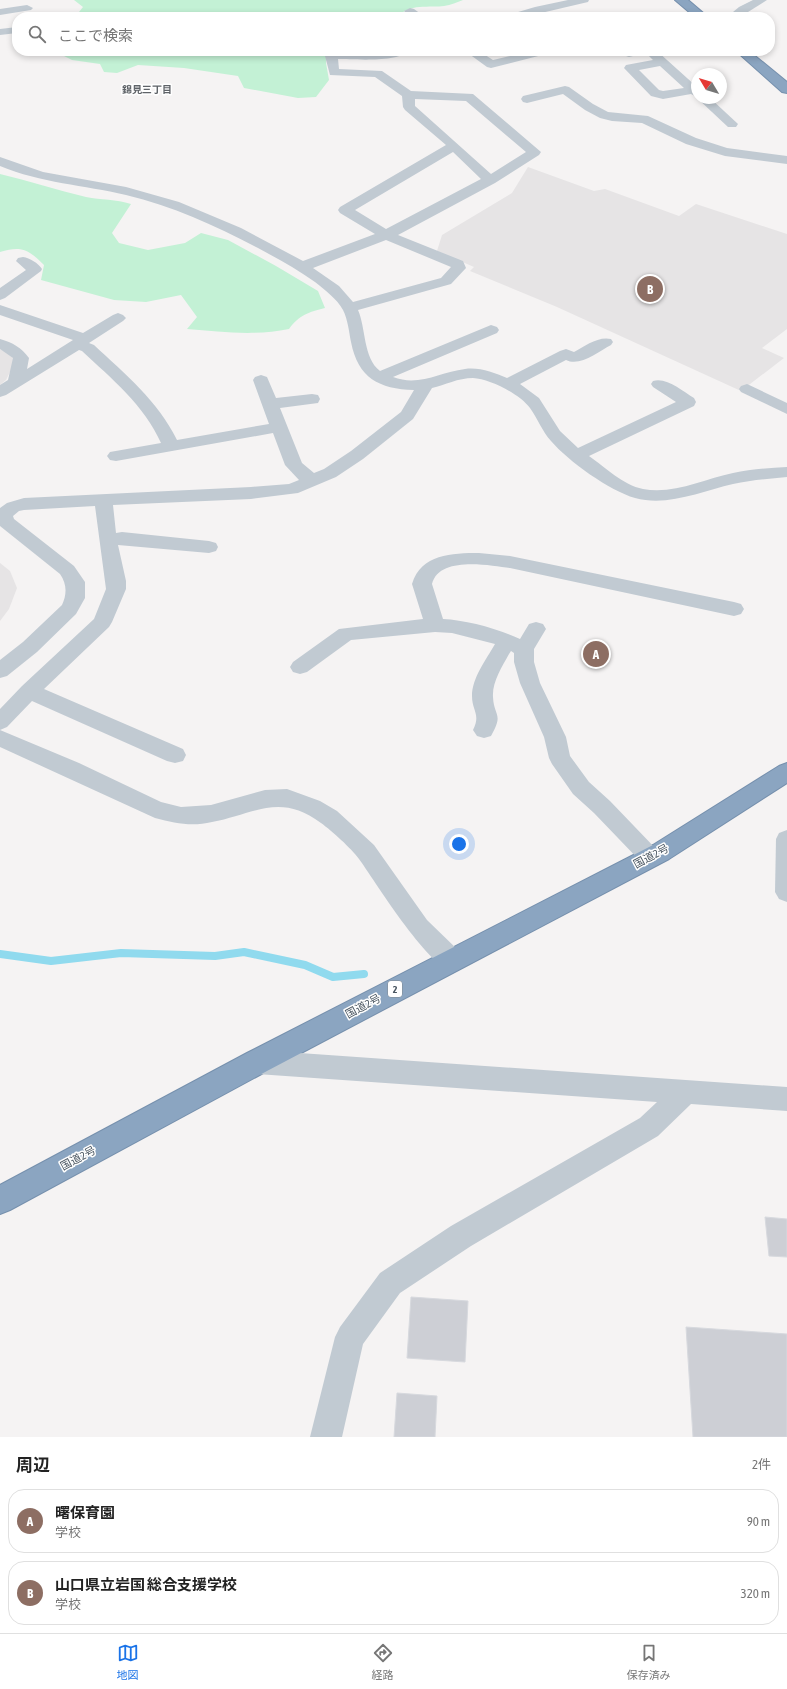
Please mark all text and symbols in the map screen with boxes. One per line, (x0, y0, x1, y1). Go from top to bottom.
search box (12, 12, 775, 56)
icon: search (26, 23, 48, 45)
text: ここで検索 (58, 27, 133, 44)
north arrow (691, 68, 727, 104)
district label: 錦見三丁目 (122, 84, 172, 95)
pin: B (637, 274, 663, 304)
pin: A (583, 639, 609, 669)
your location (449, 834, 469, 854)
street label: 国道2号 (631, 842, 671, 870)
road number: 2 (388, 981, 402, 997)
street label: 国道2号 (343, 992, 383, 1020)
street label: 国道2号 (58, 1144, 98, 1172)
text: 周辺 (16, 1455, 50, 1475)
text: 2件 (752, 1457, 771, 1472)
text: 曙保育園 (55, 1504, 115, 1521)
text: A (27, 1514, 33, 1529)
text: 90 m (747, 1514, 770, 1529)
text: 学校 (55, 1525, 81, 1540)
text: 山口県立岩国 総合支援学校 (55, 1576, 237, 1593)
text: B (27, 1586, 33, 1601)
text: 320 m (741, 1586, 770, 1601)
text: 学校 (55, 1597, 81, 1612)
tab: 地図 (117, 1642, 139, 1682)
tab: 経路 (372, 1642, 394, 1682)
tab: 保存済み (627, 1642, 671, 1682)

